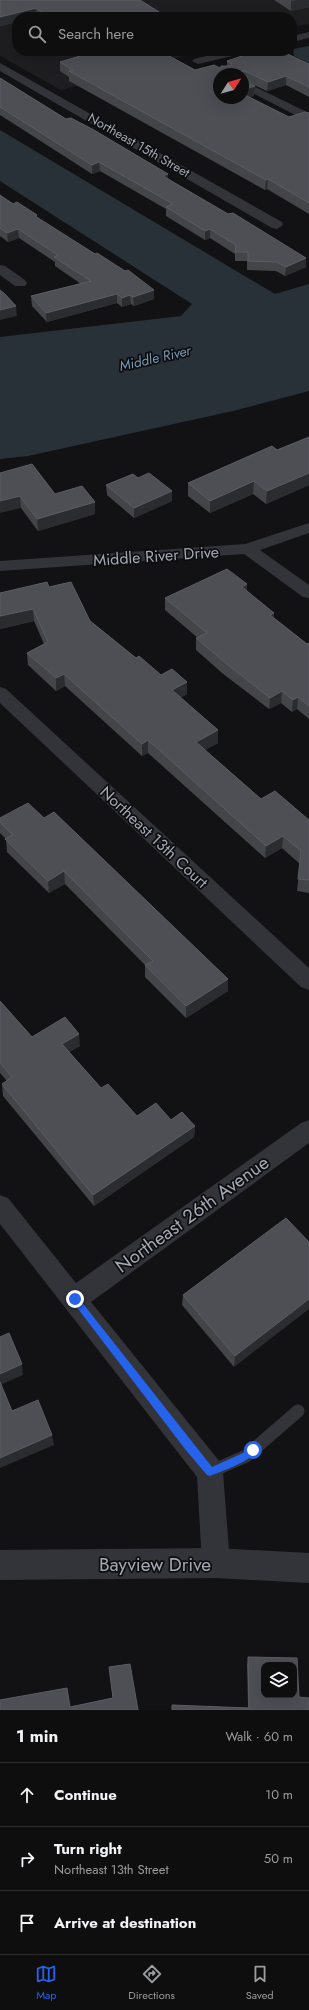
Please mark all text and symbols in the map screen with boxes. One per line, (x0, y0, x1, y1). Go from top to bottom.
search box (12, 12, 297, 56)
icon: search (26, 23, 48, 45)
text: Search here (58, 23, 134, 45)
north arrow (213, 68, 249, 104)
street label: Northeast 15th Street (85, 108, 194, 182)
water label: Middle River (117, 340, 194, 376)
street label: Middle River Drive (92, 540, 220, 572)
street label: Northeast 13th Court (95, 781, 213, 893)
street label: Northeast 26th Avenue (110, 1149, 275, 1279)
route end (66, 1290, 84, 1308)
route start (244, 1441, 262, 1459)
street label: Bayview Drive (99, 1551, 211, 1578)
map controls (261, 1662, 297, 1698)
button: layers (261, 1662, 297, 1698)
text: 1 min (16, 1724, 58, 1748)
text: Walk · 60 m (225, 1727, 293, 1746)
icon: ahead (16, 1784, 38, 1806)
text: Continue (54, 1784, 117, 1806)
text: 10 m (265, 1785, 293, 1804)
text: Turn right (54, 1838, 122, 1860)
icon: right (16, 1848, 38, 1870)
text: 50 m (264, 1849, 293, 1868)
text: Northeast 13th Street (54, 1860, 169, 1879)
icon: arrive (16, 1912, 38, 1934)
text: Arrive at destination (54, 1912, 196, 1934)
tab: Map (35, 1963, 57, 2003)
tab: Directions (128, 1963, 175, 2003)
tab: Saved (246, 1963, 274, 2003)

